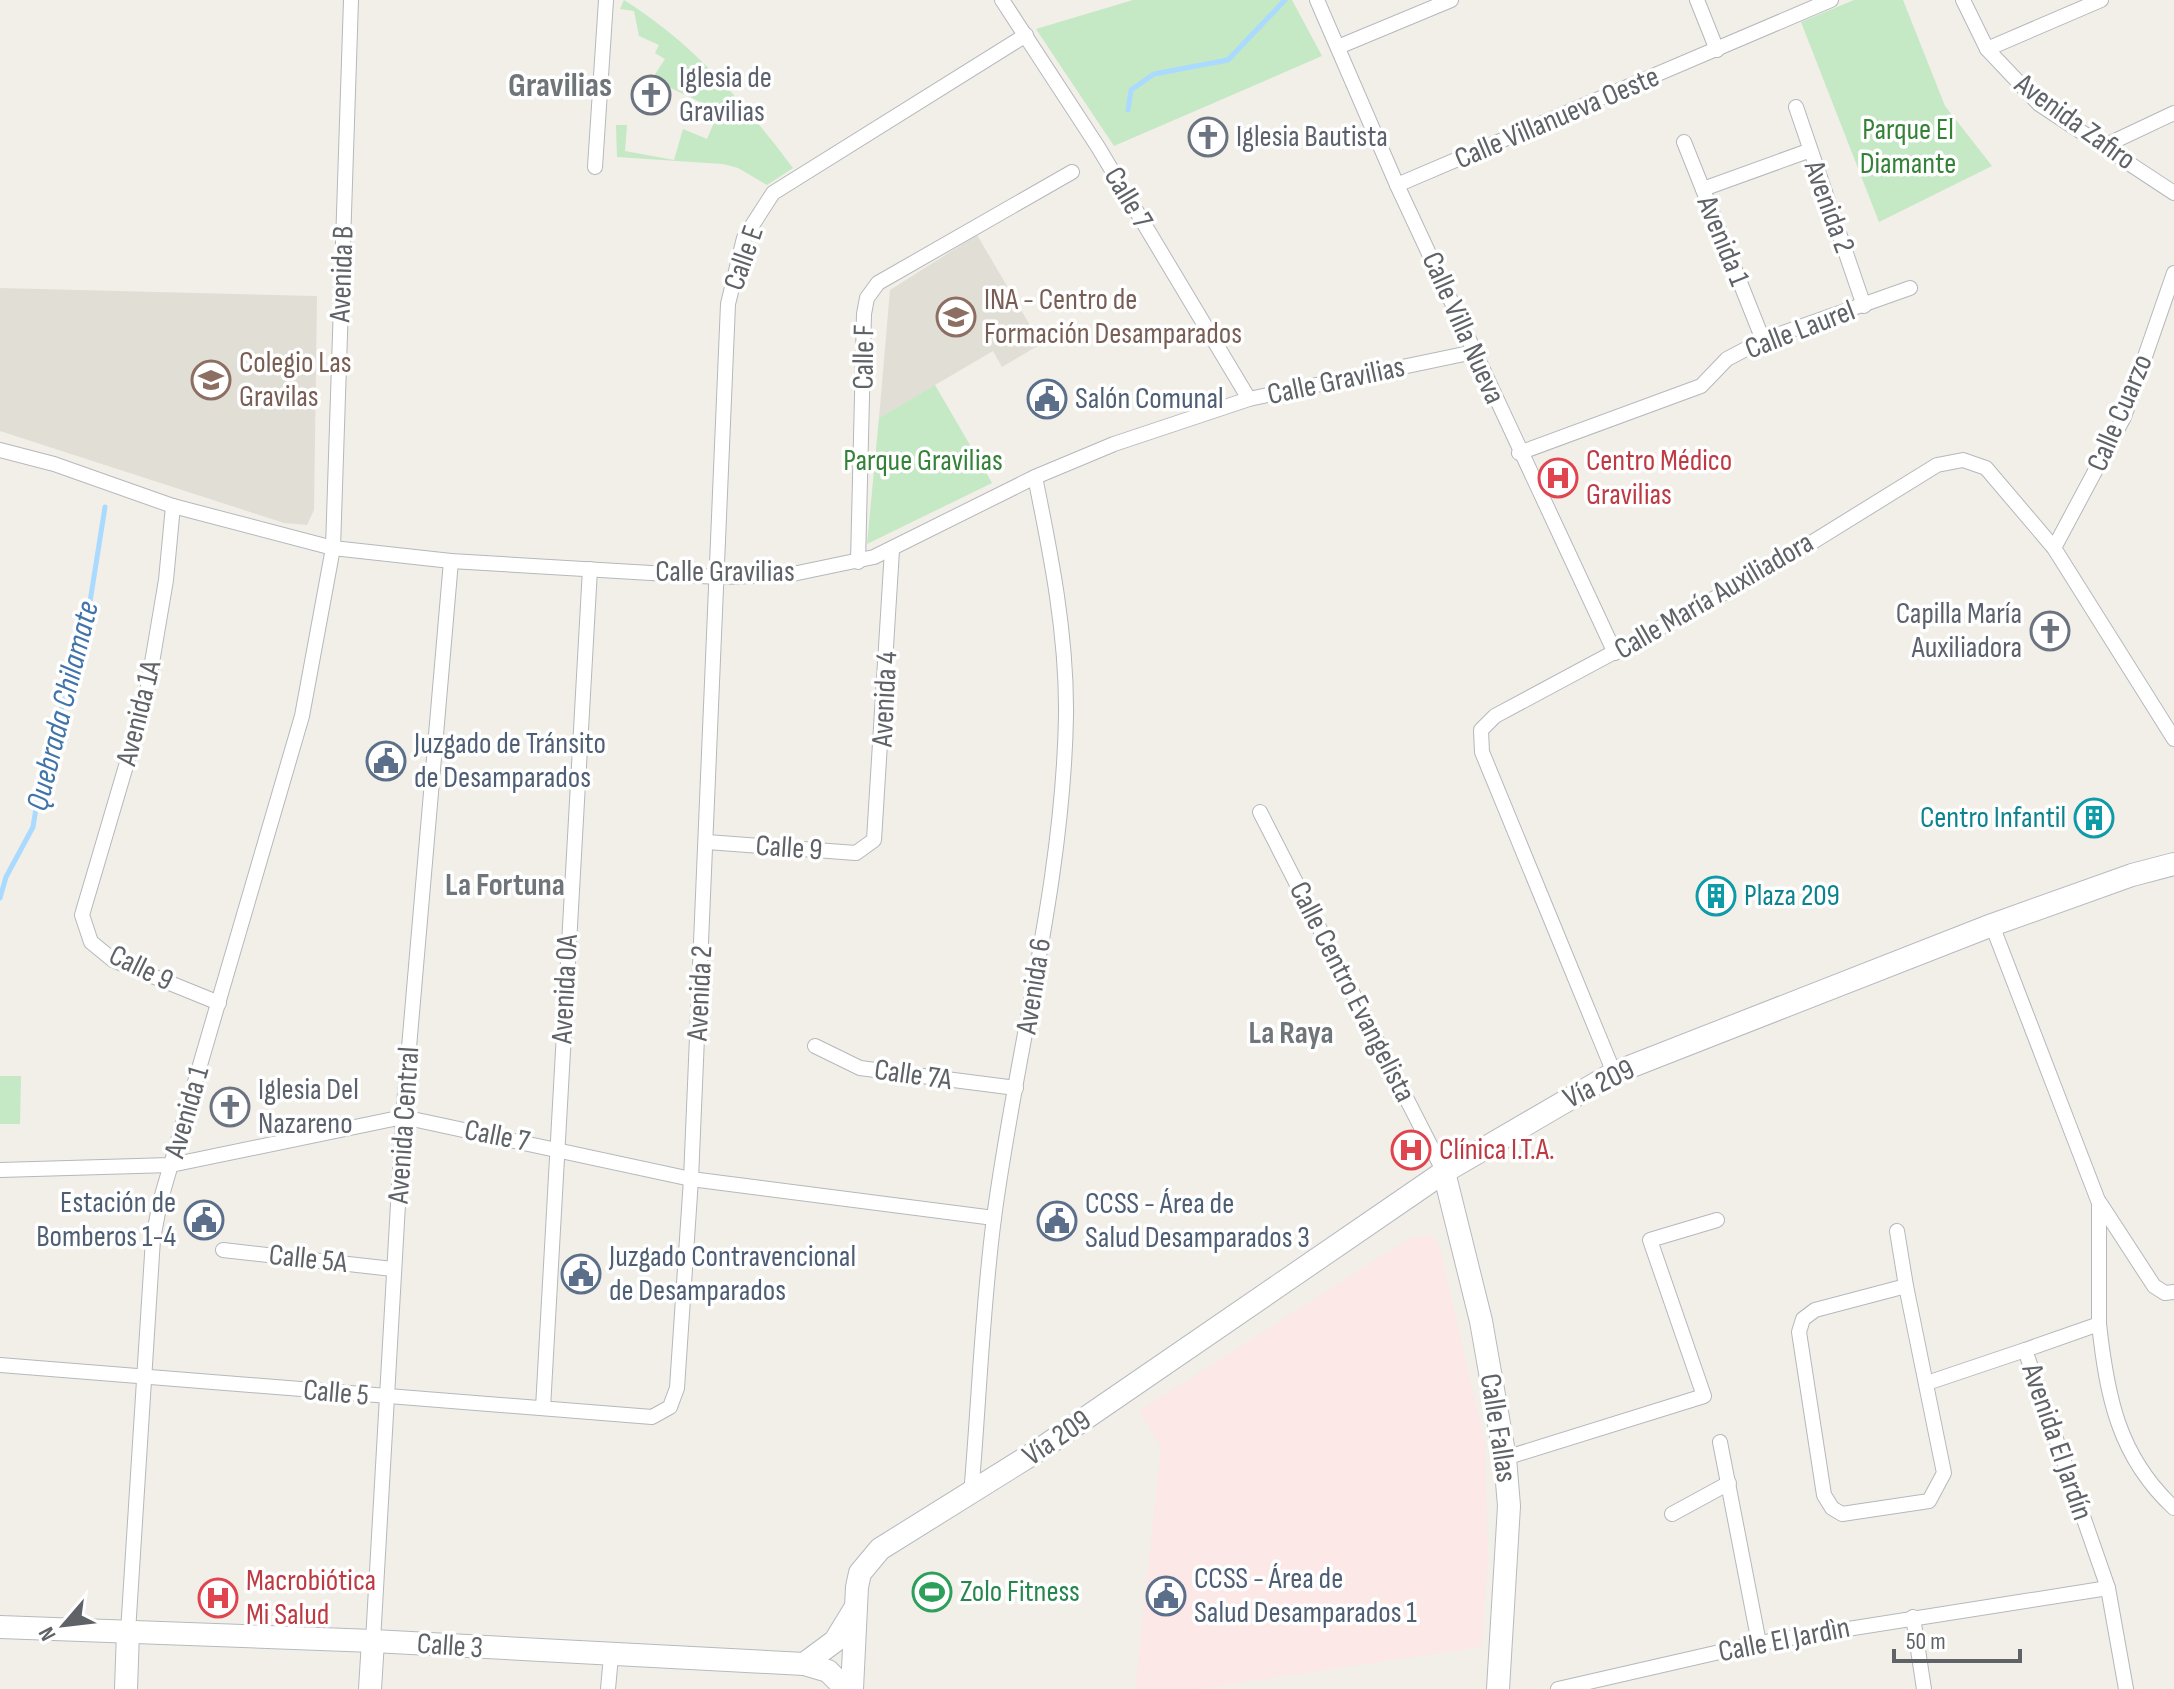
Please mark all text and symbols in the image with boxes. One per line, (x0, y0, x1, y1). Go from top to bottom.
street label: Calle Villanueva Oeste (1449, 59, 1665, 177)
place label: Iglesia de Gravilias (679, 60, 772, 130)
district label: Gravilias (508, 65, 612, 106)
street label: Avenida Zafiro (2007, 66, 2142, 178)
church icon: Iglesia de Gravilias (630, 74, 672, 116)
park label: Parque El Diamante (1860, 112, 1956, 182)
church icon: Iglesia Bautista (1187, 116, 1229, 158)
place label: Iglesia Bautista (1236, 119, 1388, 155)
street label: Avenida 2 (1795, 155, 1862, 258)
street label: Calle 7 (1096, 161, 1160, 235)
street label: Avenida 1 (1688, 190, 1757, 292)
street label: Calle E (716, 221, 772, 295)
street label: Avenida B (322, 225, 362, 324)
street label: Calle Villa Nueva (1413, 246, 1513, 410)
place label: INA - Centro de Formación Desamparados (984, 282, 1242, 352)
street label: Calle Laurel (1740, 293, 1860, 367)
school or university icon: INA - Centro de Formación Desamparados (935, 296, 977, 338)
street label: Calle F (845, 324, 883, 390)
place label: Colegio Las Gravilas (239, 345, 352, 415)
street label: Calle Gravilias (1264, 349, 1408, 413)
street label: Calle Cuarzo (2079, 349, 2161, 477)
school or university icon: Colegio Las Gravilas (190, 359, 232, 401)
public building icon: Salón Comunal (1026, 378, 1068, 420)
place label: Salón Comunal (1075, 381, 1224, 417)
park label: Parque Gravilias (843, 443, 1003, 479)
place label: Centro Médico Gravilias (1586, 443, 1732, 513)
hospital icon: Centro Médico Gravilias (1537, 457, 1579, 499)
street label: Calle María Auxiliadora (1608, 524, 1820, 668)
street label: Calle Gravilias (655, 554, 795, 590)
place label: Capilla María Auxiliadora (1896, 596, 2022, 666)
water label: Quebrada Chilamate (18, 597, 108, 815)
church icon: Capilla María Auxiliadora (2029, 610, 2071, 652)
street label: Avenida 4 (864, 650, 905, 749)
street label: Avenida 1A (108, 657, 169, 770)
place label: Juzgado de Tránsito de Desamparados (413, 726, 606, 796)
public building icon: Juzgado de Tránsito de Desamparados (365, 740, 407, 782)
building icon: Centro Infantil (2073, 797, 2115, 839)
place label: Centro Infantil (1920, 800, 2066, 836)
street label: Calle 9 (754, 828, 824, 868)
district label: La Fortuna (445, 866, 565, 905)
building icon: Plaza 209 (1695, 875, 1737, 917)
street label: Calle Centro Evangelista (1281, 876, 1423, 1108)
place label: Plaza 209 (1744, 878, 1840, 914)
street label: Avenida 0A (544, 933, 586, 1045)
street label: Avenida 6 (1009, 936, 1059, 1037)
street label: Calle 9 (103, 937, 179, 999)
street label: Avenida 2 (679, 944, 720, 1043)
district label: La Raya (1248, 1014, 1334, 1053)
street label: Avenida Central (380, 1045, 427, 1206)
street label: Calle 7A (872, 1052, 954, 1098)
street label: Vía 209 (1558, 1052, 1640, 1116)
street label: Avenida 1 (157, 1062, 217, 1163)
place label: Iglesia Del Nazareno (258, 1072, 359, 1142)
church icon: Iglesia Del Nazareno (209, 1086, 251, 1128)
street label: Calle 7 (461, 1112, 533, 1160)
hospital icon: Clínica I.T.A. (1390, 1129, 1432, 1171)
place label: Clínica I.T.A. (1439, 1132, 1555, 1168)
place label: Estación de Bomberos 1-4 (36, 1185, 176, 1255)
place label: CCSS - Área de Salud Desamparados 3 (1085, 1186, 1310, 1256)
public building icon: Estación de Bomberos 1-4 (183, 1199, 225, 1241)
public building icon: CCSS - Área de Salud Desamparados 3 (1036, 1200, 1078, 1242)
street label: Calle 5A (267, 1237, 349, 1281)
place label: Juzgado Contravencional de Desamparados (608, 1239, 856, 1309)
public building icon: Juzgado Contravencional de Desamparados (560, 1253, 602, 1295)
street label: Avenida El Jardín (2013, 1358, 2100, 1525)
street label: Calle Fallas (1472, 1371, 1524, 1485)
street label: Calle 5 (302, 1372, 370, 1414)
street label: Vía 209 (1016, 1402, 1098, 1474)
place label: CCSS - Área de Salud Desamparados 1 (1194, 1561, 1417, 1631)
place label: Macrobiótica Mi Salud (246, 1563, 376, 1633)
sports icon: Zolo Fitness (911, 1571, 953, 1613)
place label: Zolo Fitness (960, 1574, 1080, 1610)
public building icon: CCSS - Área de Salud Desamparados 1 (1145, 1575, 1187, 1617)
hospital icon: Macrobiótica Mi Salud (197, 1577, 239, 1619)
north arrow (24, 1585, 104, 1665)
street label: Calle El Jardìn (1715, 1610, 1853, 1670)
scale bar (1894, 1613, 2020, 1663)
text: N (33, 1622, 62, 1645)
street label: Calle 3 (416, 1626, 484, 1666)
text: 50 m (1906, 1627, 1946, 1656)

